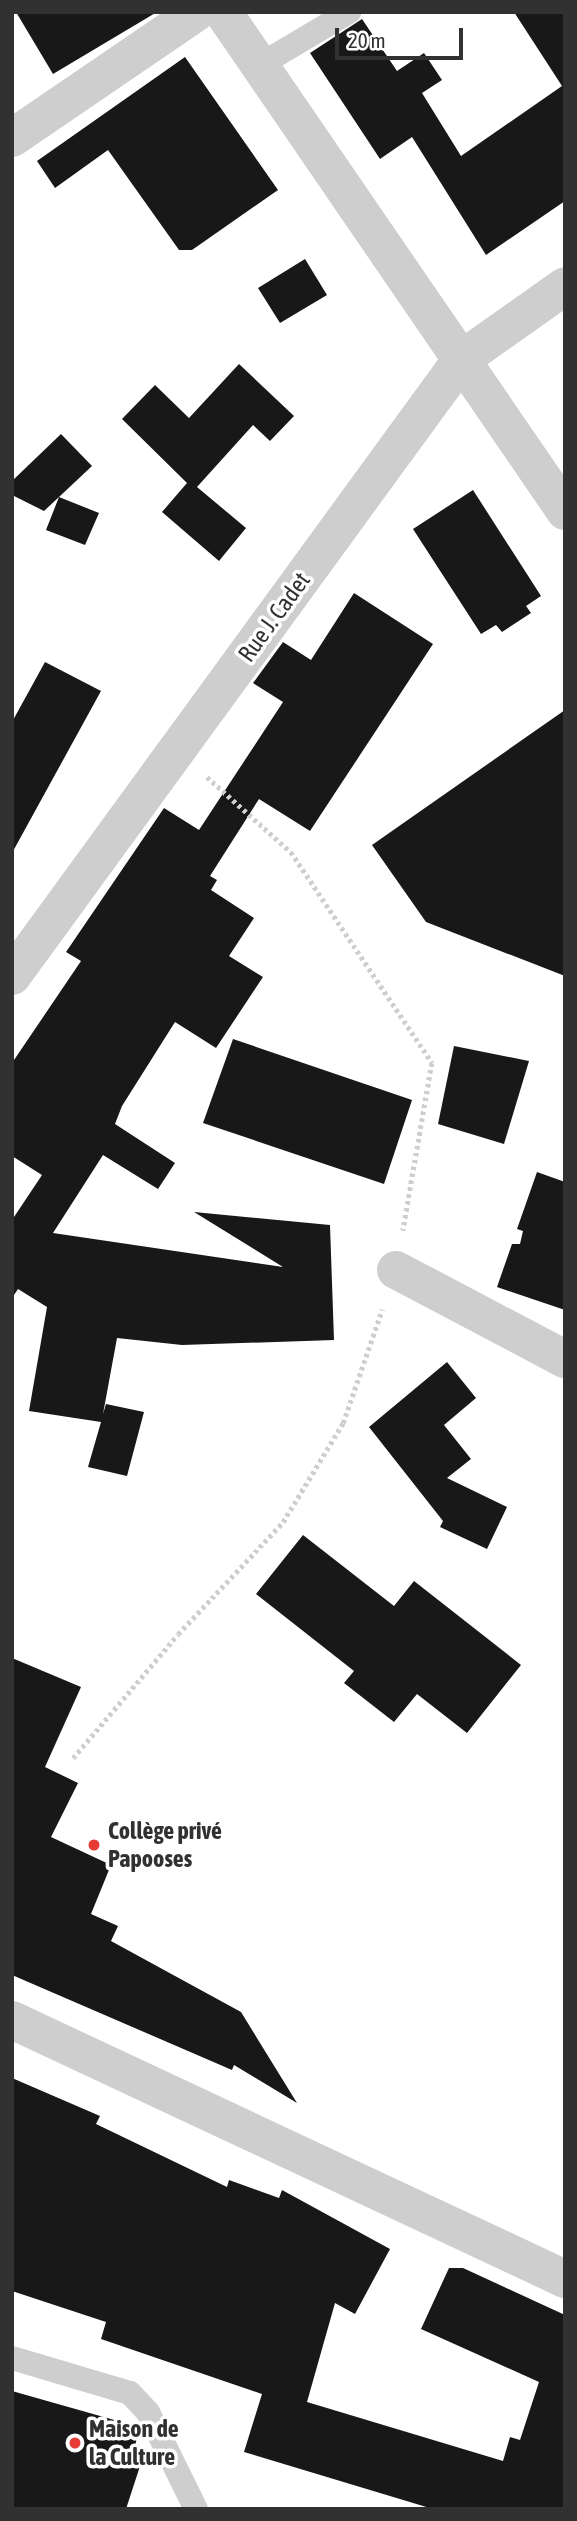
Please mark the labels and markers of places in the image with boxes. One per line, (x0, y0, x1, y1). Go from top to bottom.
place label: Collège privé Papooses (108, 1817, 222, 1873)
marker: Collège privé Papooses (86, 1837, 102, 1853)
place label: Maison de la Culture (89, 2415, 179, 2471)
marker: Maison de la Culture (67, 2435, 83, 2451)

